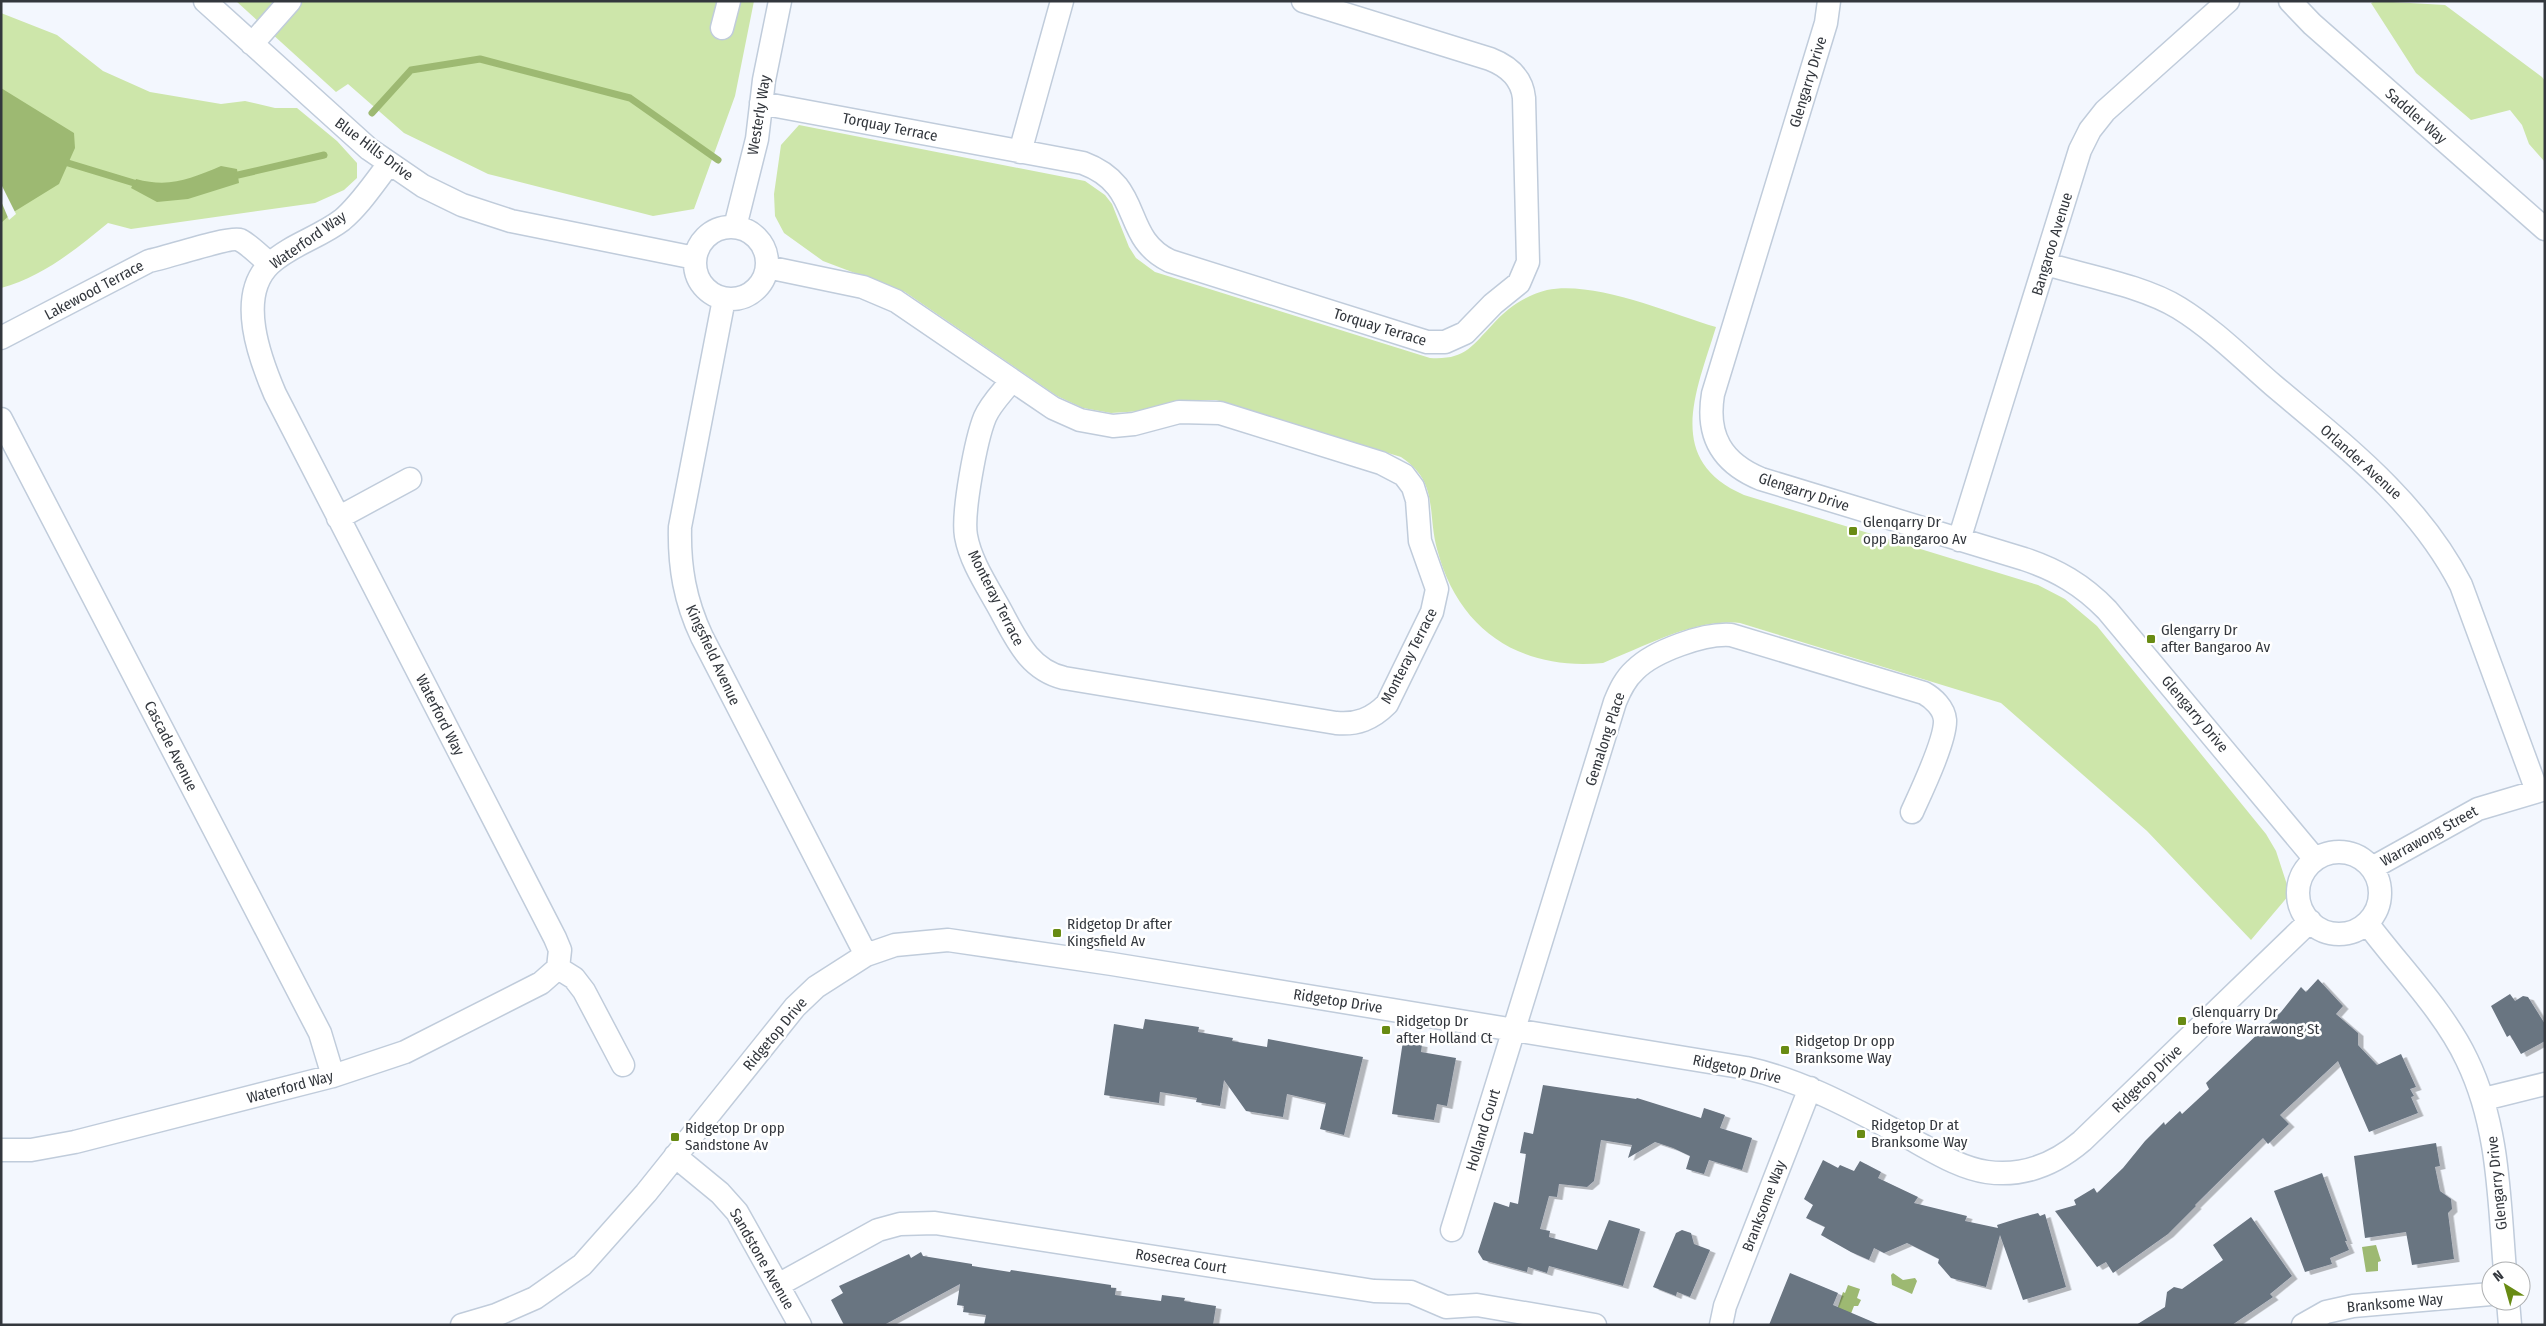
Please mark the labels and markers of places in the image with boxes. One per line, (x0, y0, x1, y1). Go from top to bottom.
place label: Glenqarry Dr opp Bangaroo Av (1863, 513, 1967, 548)
marker: Glenqarry Dr opp Bangaroo Av (1847, 525, 1859, 537)
place label: Glengarry Dr after Bangaroo Av (2161, 621, 2270, 656)
marker: Glengarry Dr after Bangaroo Av (2145, 633, 2157, 645)
place label: Ridgetop Dr after Kingsfield Av (1067, 915, 1173, 950)
marker: Ridgetop Dr after Kingsfield Av (1051, 927, 1063, 939)
place label: Glenquarry Dr before Warrawong St (2192, 1003, 2320, 1038)
place label: Ridgetop Dr after Holland Ct (1396, 1012, 1493, 1047)
marker: Glenquarry Dr before Warrawong St (2176, 1015, 2188, 1027)
marker: Ridgetop Dr after Holland Ct (1380, 1024, 1392, 1036)
place label: Ridgetop Dr opp Branksome Way (1795, 1032, 1895, 1067)
marker: Ridgetop Dr opp Branksome Way (1779, 1044, 1791, 1056)
place label: Ridgetop Dr at Branksome Way (1871, 1116, 1968, 1151)
place label: Ridgetop Dr opp Sandstone Av (685, 1119, 785, 1154)
marker: Ridgetop Dr at Branksome Way (1855, 1128, 1867, 1140)
marker: Ridgetop Dr opp Sandstone Av (669, 1131, 681, 1143)

